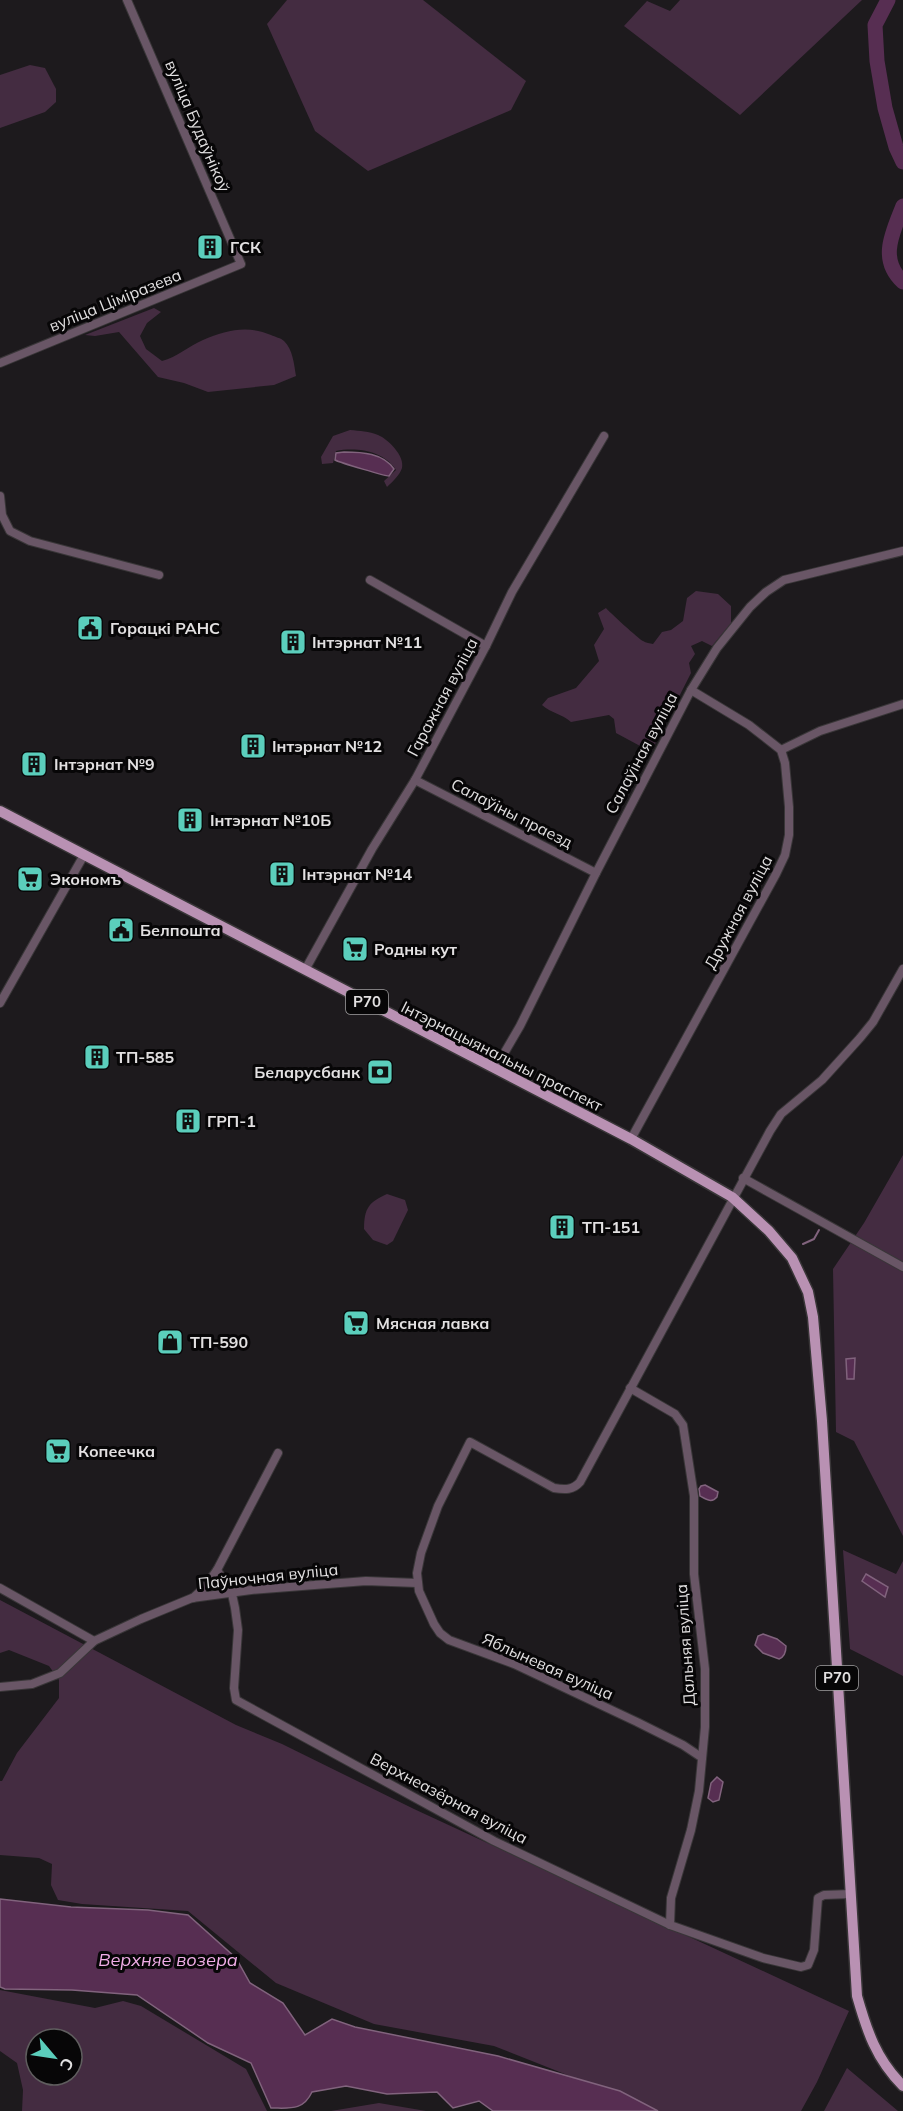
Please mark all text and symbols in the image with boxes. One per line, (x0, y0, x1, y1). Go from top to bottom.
street label: вуліца Будаўнікоў (161, 57, 235, 195)
building icon: ГСК (195, 232, 225, 262)
place label: ГСК (230, 237, 261, 257)
street label: вуліца Ціміразева (46, 264, 184, 336)
public building icon: Горацкі РАНС (75, 613, 105, 643)
place label: Горацкі РАНС (110, 618, 220, 638)
building icon: Інтэрнат №11 (278, 627, 308, 657)
place label: Інтэрнат №11 (312, 632, 422, 652)
street label: Гаражная вуліца (402, 634, 482, 760)
street label: Салаўіная вуліца (601, 689, 681, 817)
building icon: Інтэрнат №12 (238, 731, 268, 761)
place label: Інтэрнат №12 (272, 736, 382, 756)
building icon: Інтэрнат №9 (19, 749, 49, 779)
place label: Інтэрнат №9 (54, 754, 155, 774)
street label: Салаўіны праезд (448, 774, 576, 852)
building icon: Інтэрнат №10Б (175, 805, 205, 835)
place label: Інтэрнат №10Б (210, 810, 331, 830)
street label: Дружная вуліца (700, 852, 776, 972)
building icon: Інтэрнат №14 (267, 859, 297, 889)
supermarket icon: Экономъ (15, 864, 45, 894)
place label: Інтэрнат №14 (302, 864, 413, 884)
place label: Экономъ (50, 869, 121, 889)
public building icon: Белпошта (106, 915, 136, 945)
place label: Белпошта (140, 920, 221, 940)
supermarket icon: Родны кут (340, 934, 370, 964)
place label: Родны кут (374, 939, 457, 959)
road number: Р70 (346, 990, 388, 1014)
street label: Інтэрнацыянальны праспект (398, 996, 607, 1116)
building icon: ТП-585 (82, 1042, 112, 1072)
place label: ТП-585 (116, 1047, 174, 1067)
bank icon: Беларусбанк (365, 1057, 395, 1087)
place label: Беларусбанк (254, 1062, 361, 1082)
building icon: ГРП-1 (173, 1106, 203, 1136)
place label: ГРП-1 (207, 1111, 256, 1131)
building icon: ТП-151 (547, 1212, 577, 1242)
place label: ТП-151 (582, 1217, 640, 1237)
supermarket icon: Мясная лавка (341, 1308, 371, 1338)
place label: Мясная лавка (376, 1313, 489, 1333)
shop icon: ТП-590 (155, 1327, 185, 1357)
place label: ТП-590 (190, 1332, 248, 1352)
supermarket icon: Копеечка (43, 1436, 73, 1466)
place label: Копеечка (78, 1441, 155, 1461)
street label: Паўночная вуліца (197, 1559, 339, 1593)
street label: Дальняя вуліца (671, 1583, 699, 1707)
street label: Яблыневая вуліца (479, 1628, 617, 1704)
road number: Р70 (816, 1666, 858, 1690)
street label: Верхнеазёрная вуліца (367, 1748, 531, 1848)
water label: Верхняе возера (98, 1948, 238, 1971)
north arrow (24, 2027, 84, 2087)
text: С (56, 2055, 79, 2074)

